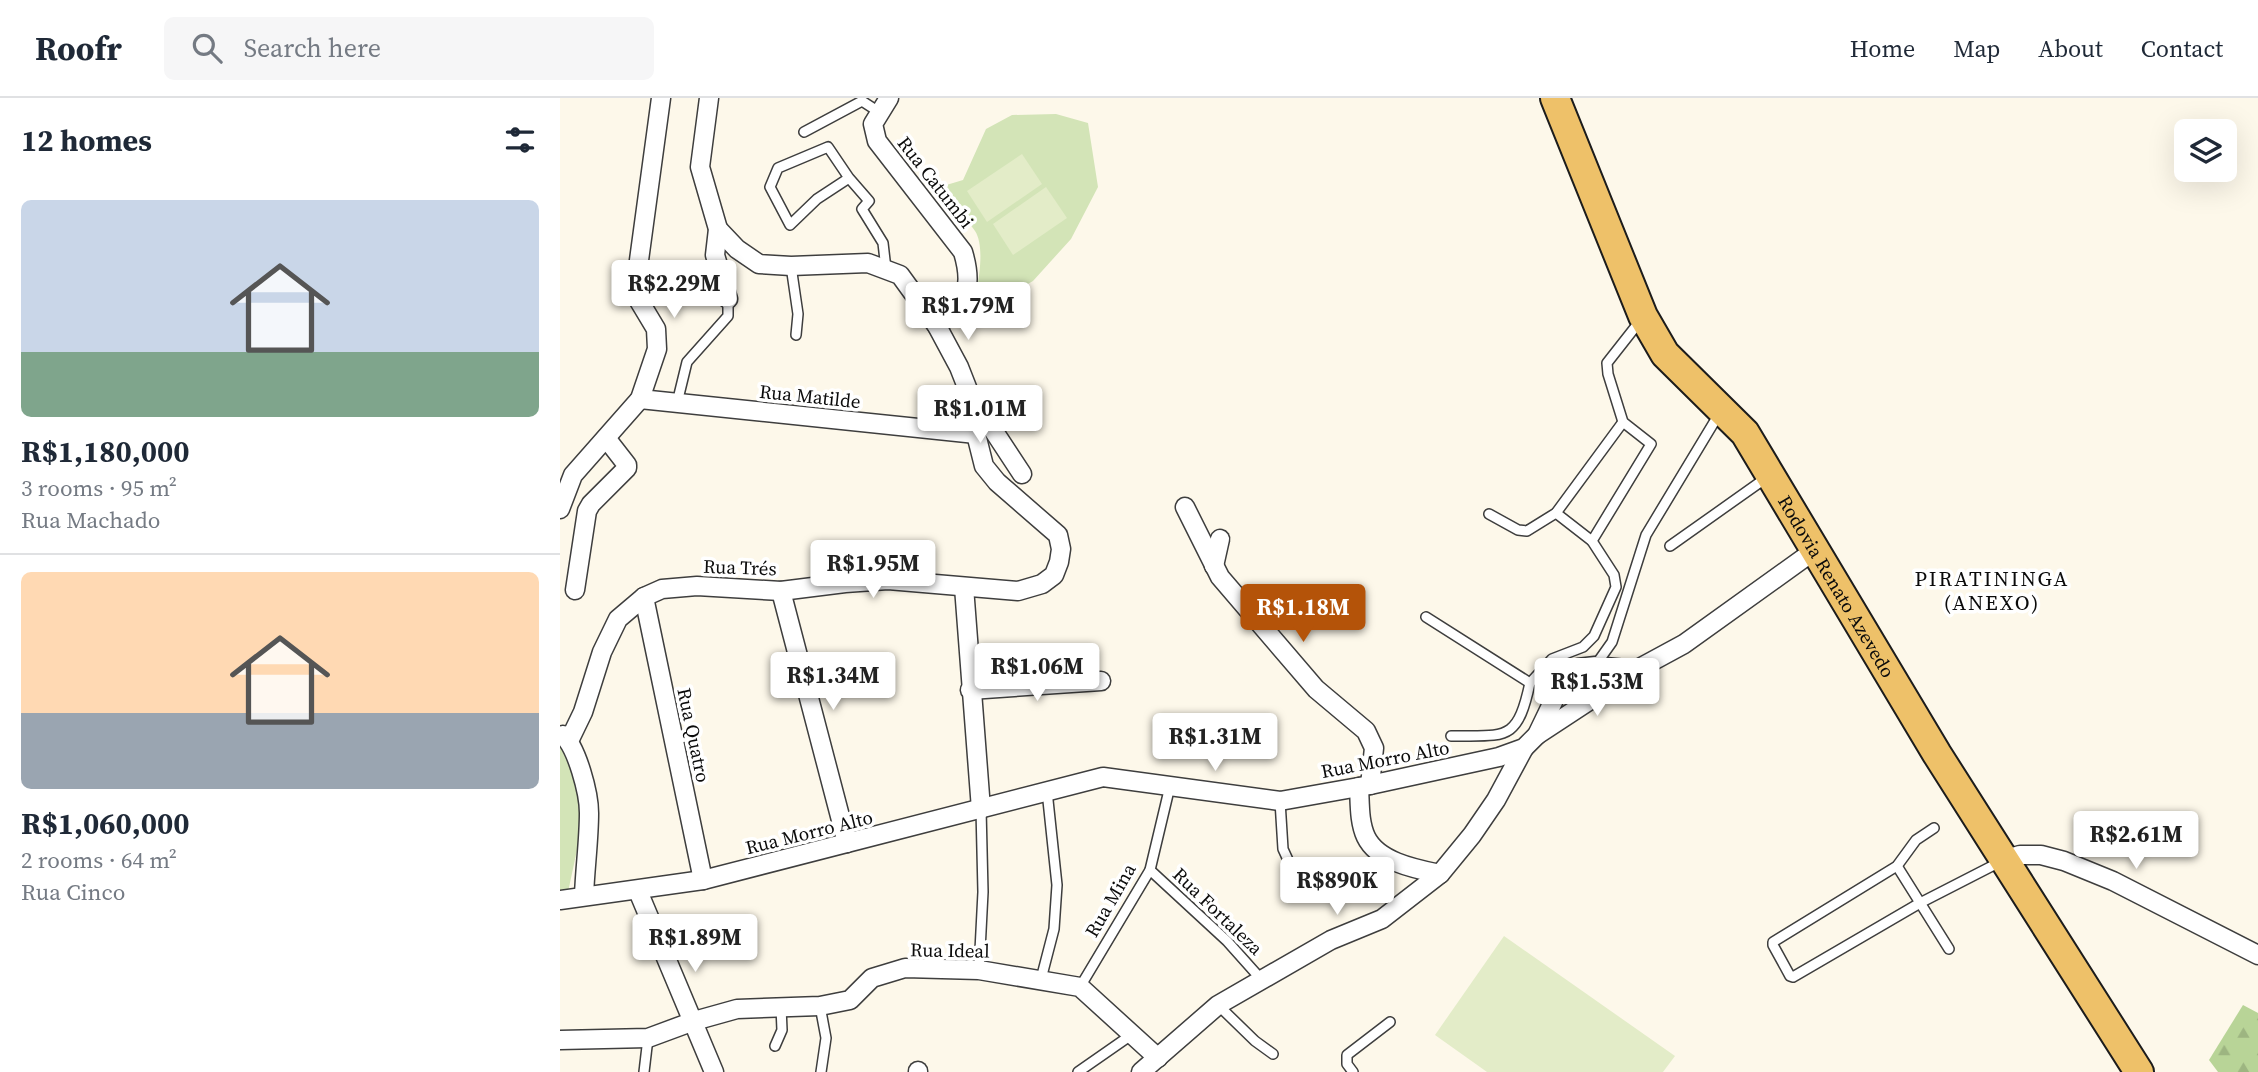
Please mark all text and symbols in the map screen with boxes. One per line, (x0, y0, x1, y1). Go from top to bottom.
search box (164, 17, 654, 80)
text: Roofr (35, 26, 122, 71)
icon: search (188, 29, 226, 67)
text: Search here (244, 30, 381, 66)
text: Home (1850, 32, 1915, 65)
text: Map (1953, 32, 2000, 65)
text: About (2038, 32, 2103, 65)
text: Contact (2141, 32, 2223, 65)
map controls (2174, 119, 2237, 182)
button: layers (2174, 119, 2237, 182)
text: 12 homes (21, 120, 152, 161)
icon: filters (501, 121, 539, 159)
street label: Rua Catumbi (892, 131, 980, 234)
icon: home (217, 245, 343, 371)
pin: R$2.29M (609, 260, 739, 320)
text: R$2.29M (627, 267, 721, 299)
pin: R$1.79M (903, 282, 1033, 342)
text: R$1.79M (921, 289, 1015, 321)
street label: Rua Matilde (758, 378, 862, 414)
pin: R$1.01M (915, 386, 1045, 445)
text: R$1.01M (933, 392, 1027, 424)
text: R$1,180,000 (21, 431, 190, 472)
text: 3 rooms · 95 m² (21, 472, 177, 504)
street label: Rodovia Renato Azevedo (1772, 490, 1901, 682)
text: Rua Machado (21, 504, 160, 536)
pin: R$1.95M (808, 540, 938, 600)
text: R$1.95M (826, 547, 920, 579)
street label: Rua Trés (703, 553, 777, 581)
district label: PIRATININGA (ANEXO) (1914, 564, 2070, 617)
pin: R$1.18M (1238, 584, 1368, 644)
text: R$1.18M (1256, 591, 1350, 623)
icon: home (217, 617, 343, 743)
pin: R$1.06M (972, 644, 1102, 703)
text: R$1.06M (990, 650, 1084, 682)
pin: R$1.34M (768, 652, 898, 712)
pin: R$1.53M (1532, 658, 1662, 718)
text: R$1.34M (786, 659, 880, 691)
text: R$1.53M (1550, 665, 1644, 697)
street label: Rua Quatro (671, 685, 717, 785)
pin: R$1.31M (1150, 714, 1280, 773)
text: R$1.31M (1168, 720, 1262, 752)
street label: Rua Morro Alto (1319, 734, 1451, 784)
text: R$1,060,000 (21, 803, 190, 844)
street label: Rua Morro Alto (743, 804, 875, 860)
pin: R$2.61M (2071, 812, 2201, 871)
text: R$2.61M (2089, 818, 2183, 850)
text: 2 rooms · 64 m² (21, 844, 177, 876)
street label: Rua Mina (1078, 858, 1142, 942)
pin: R$890K (1280, 858, 1394, 917)
street label: Rua Fortaleza (1167, 861, 1269, 961)
text: R$890K (1296, 864, 1378, 896)
text: Rua Cinco (21, 876, 125, 908)
pin: R$1.89M (630, 914, 760, 974)
text: R$1.89M (648, 921, 742, 953)
street label: Rua Ideal (910, 936, 990, 964)

